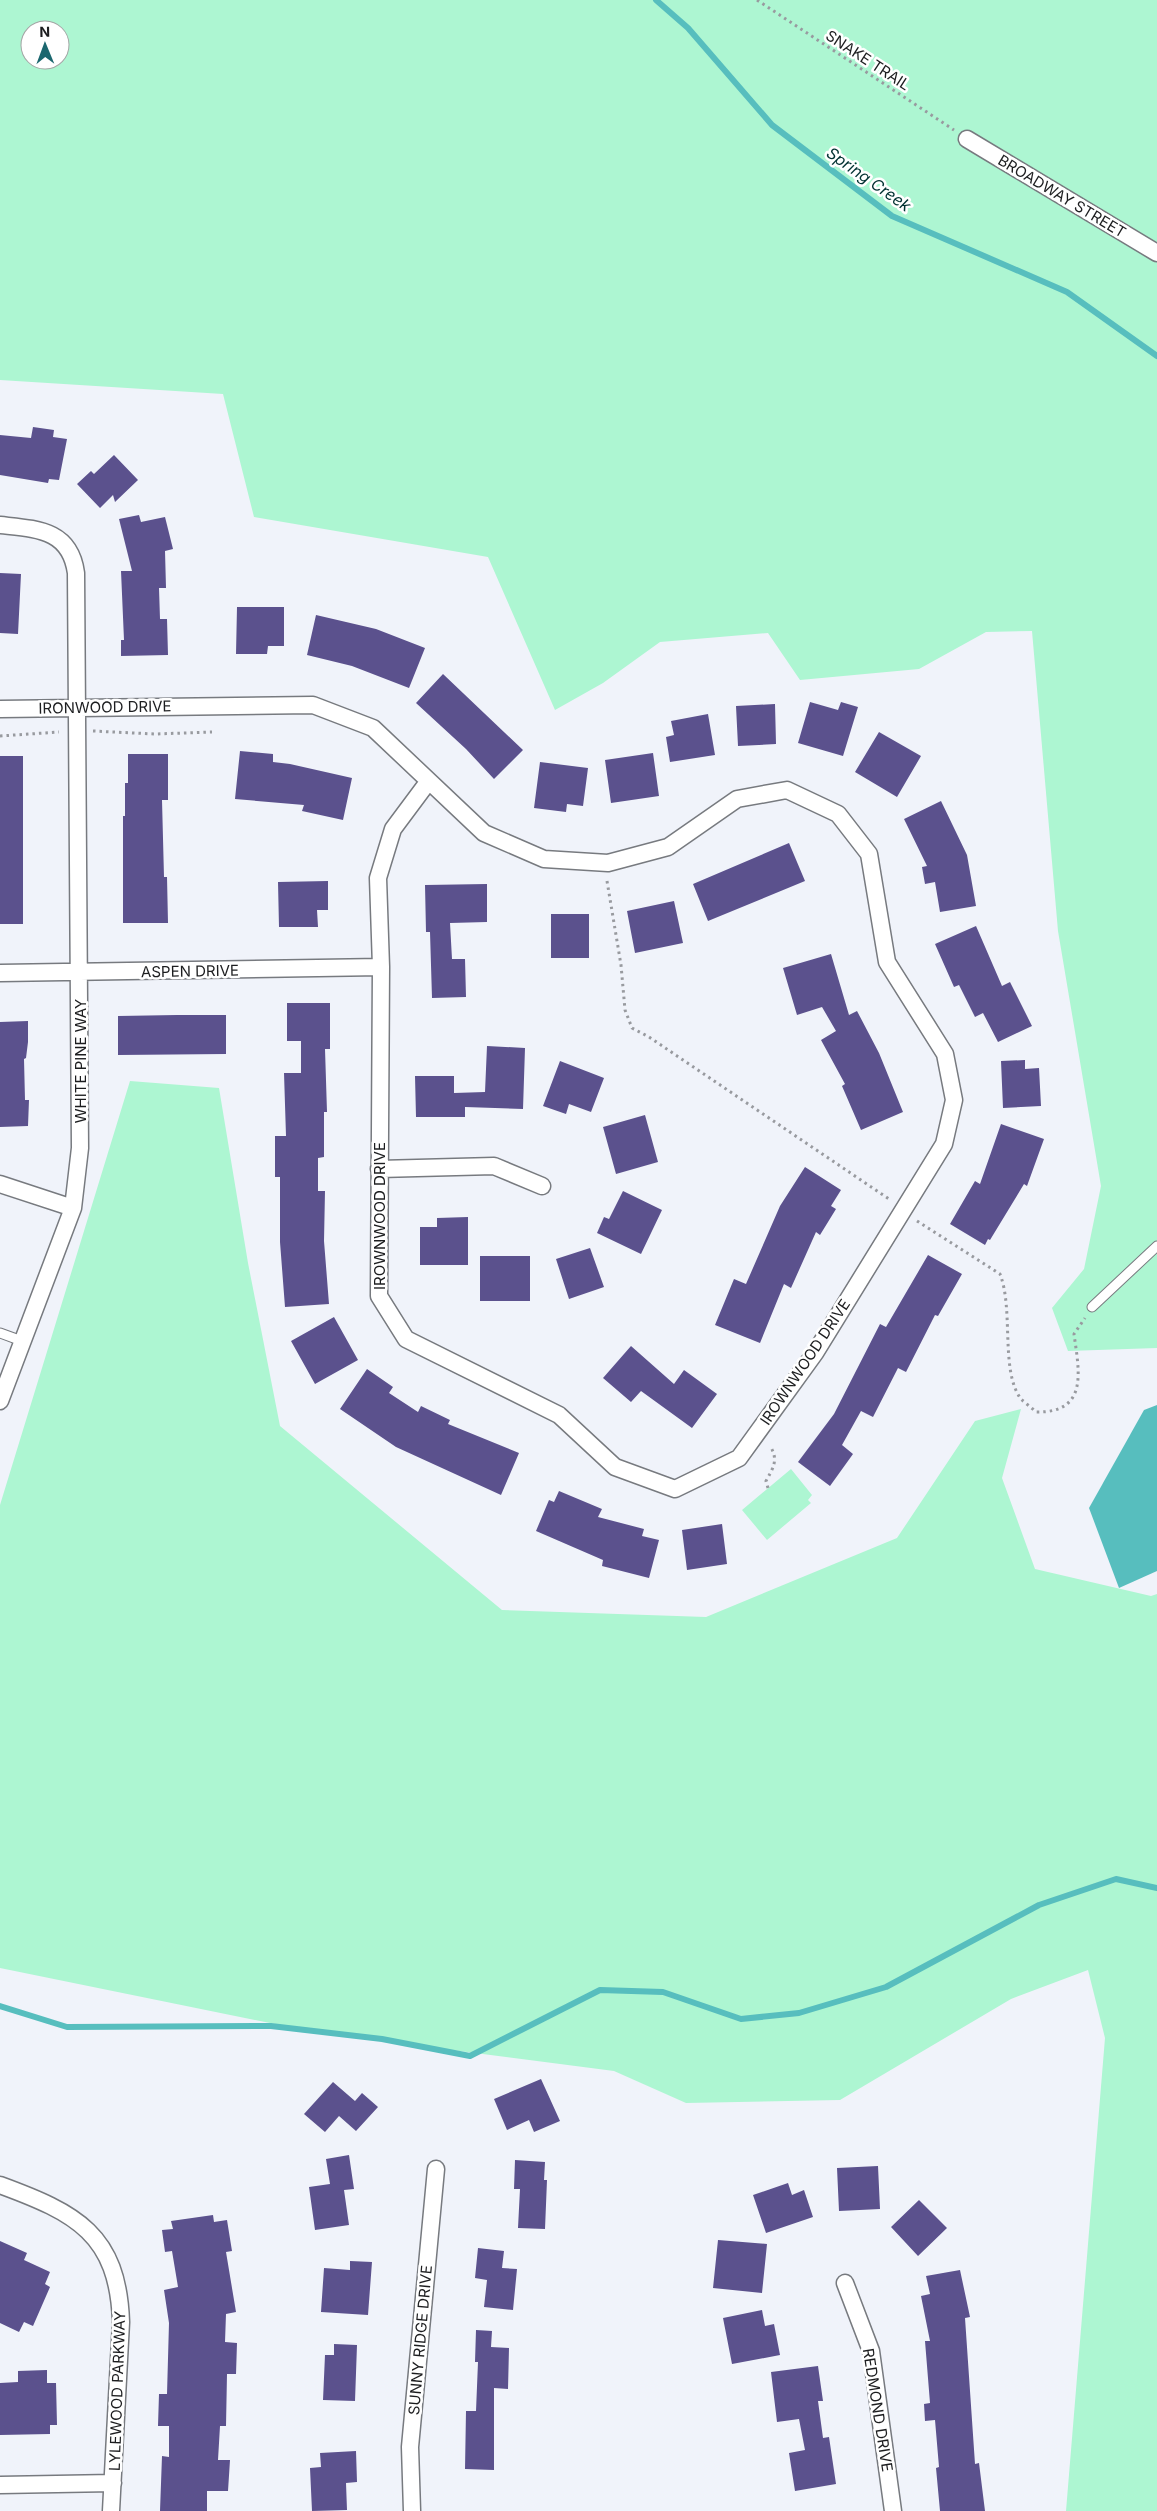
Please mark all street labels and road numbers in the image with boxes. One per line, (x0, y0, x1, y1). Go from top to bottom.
street label: SNAKE TRAIL (822, 26, 914, 94)
street label: BROADWAY STREET (995, 150, 1129, 242)
street label: IRONWOOD DRIVE (38, 696, 172, 718)
street label: ASPEN DRIVE (141, 961, 239, 981)
street label: WHITE PINE WAY (71, 999, 90, 1123)
street label: IROWNWOOD DRIVE (370, 1142, 389, 1290)
street label: IROWNWOOD DRIVE (756, 1295, 854, 1429)
street label: SUNNY RIDGE DRIVE (404, 2264, 436, 2416)
street label: LYLEWOOD PARKWAY (105, 2311, 129, 2471)
street label: REDMOND DRIVE (859, 2347, 897, 2473)

